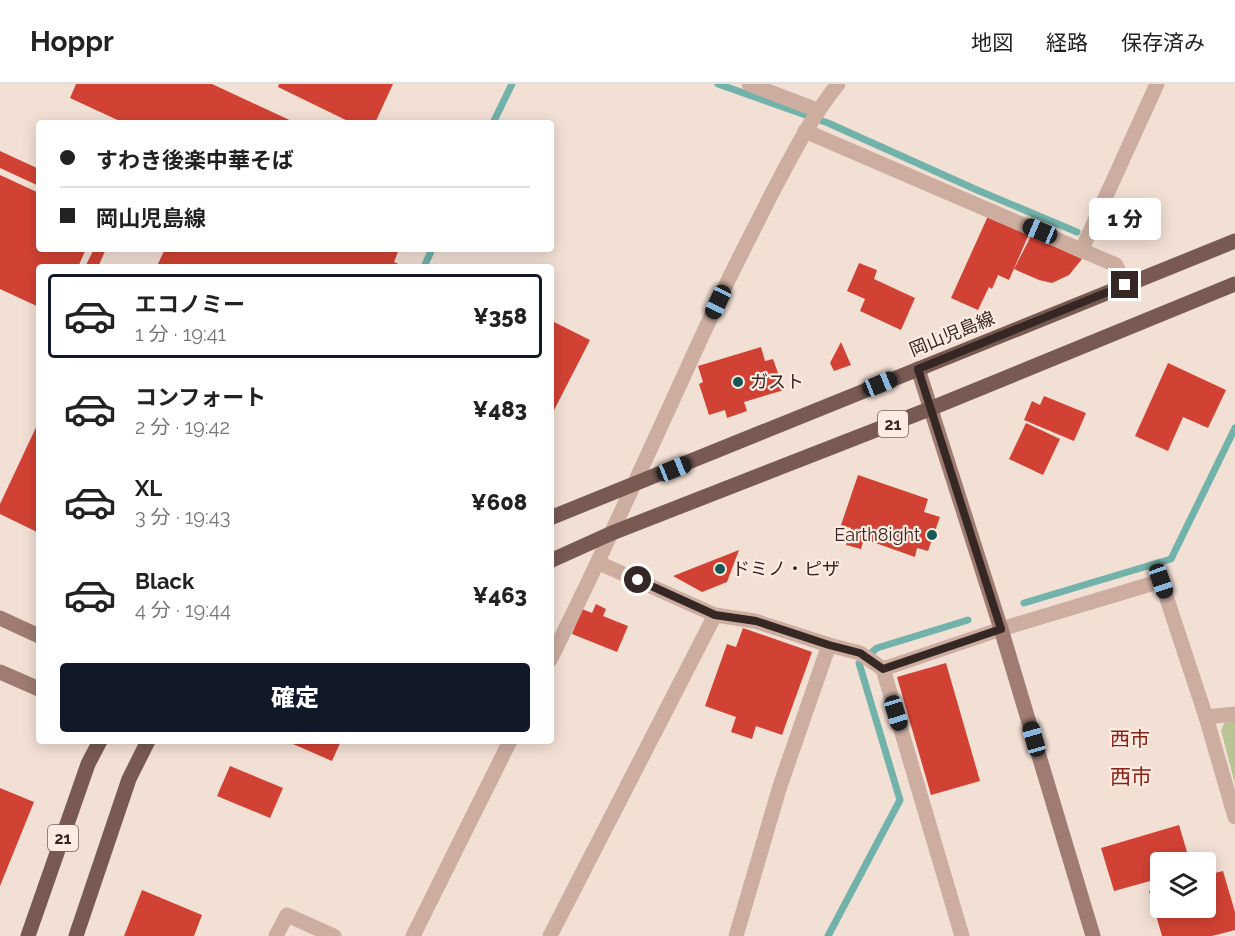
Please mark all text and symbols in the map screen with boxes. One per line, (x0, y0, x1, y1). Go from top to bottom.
text: Hoppr (30, 25, 114, 58)
text: 地図 (971, 30, 1013, 55)
text: 経路 (1046, 30, 1088, 55)
text: 保存済み (1121, 30, 1205, 55)
text: すわき後楽中華そば (96, 147, 294, 173)
callout: 1 分 (1089, 198, 1161, 240)
text: 岡山児島線 (96, 205, 206, 231)
text: 1 分 (1107, 207, 1143, 231)
car (1020, 216, 1060, 246)
route end (1111, 271, 1138, 298)
car (702, 282, 734, 322)
icon: car (63, 289, 117, 343)
text: エコノミー (135, 291, 245, 317)
text: ¥358 (473, 303, 527, 329)
street label: 岡山児島線 (906, 307, 997, 360)
text: 1 分 · 19:41 (135, 322, 226, 346)
car (860, 369, 900, 399)
place label: ガスト (750, 371, 804, 392)
marker: ガスト (731, 375, 745, 389)
icon: car (63, 382, 117, 436)
text: コンフォート (135, 384, 266, 410)
text: ¥483 (472, 396, 527, 422)
road number: 21 (878, 411, 908, 437)
text: 2 分 · 19:42 (135, 415, 230, 439)
car (654, 454, 694, 484)
icon: car (63, 475, 117, 529)
text: XL (135, 475, 162, 501)
text: ¥608 (471, 489, 527, 515)
text: 3 分 · 19:43 (135, 505, 230, 529)
place label: Earth8ight (834, 524, 920, 545)
marker: Earth8ight (925, 528, 939, 542)
place label: ドミノ・ピザ (732, 558, 840, 579)
car (1147, 561, 1175, 601)
marker: ドミノ・ピザ (713, 562, 727, 576)
route start (624, 566, 651, 593)
icon: car (63, 568, 117, 622)
text: Black (135, 568, 194, 594)
text: ¥463 (473, 582, 527, 608)
text: 4 分 · 19:44 (135, 598, 231, 622)
button: 確定 (60, 663, 530, 732)
car (882, 693, 910, 733)
car (1020, 719, 1048, 759)
district label: 西市 (1110, 727, 1150, 751)
district label: 西市 (1110, 764, 1152, 789)
road number: 21 (48, 825, 78, 851)
map controls (1150, 852, 1216, 918)
button: layers (1150, 852, 1216, 918)

